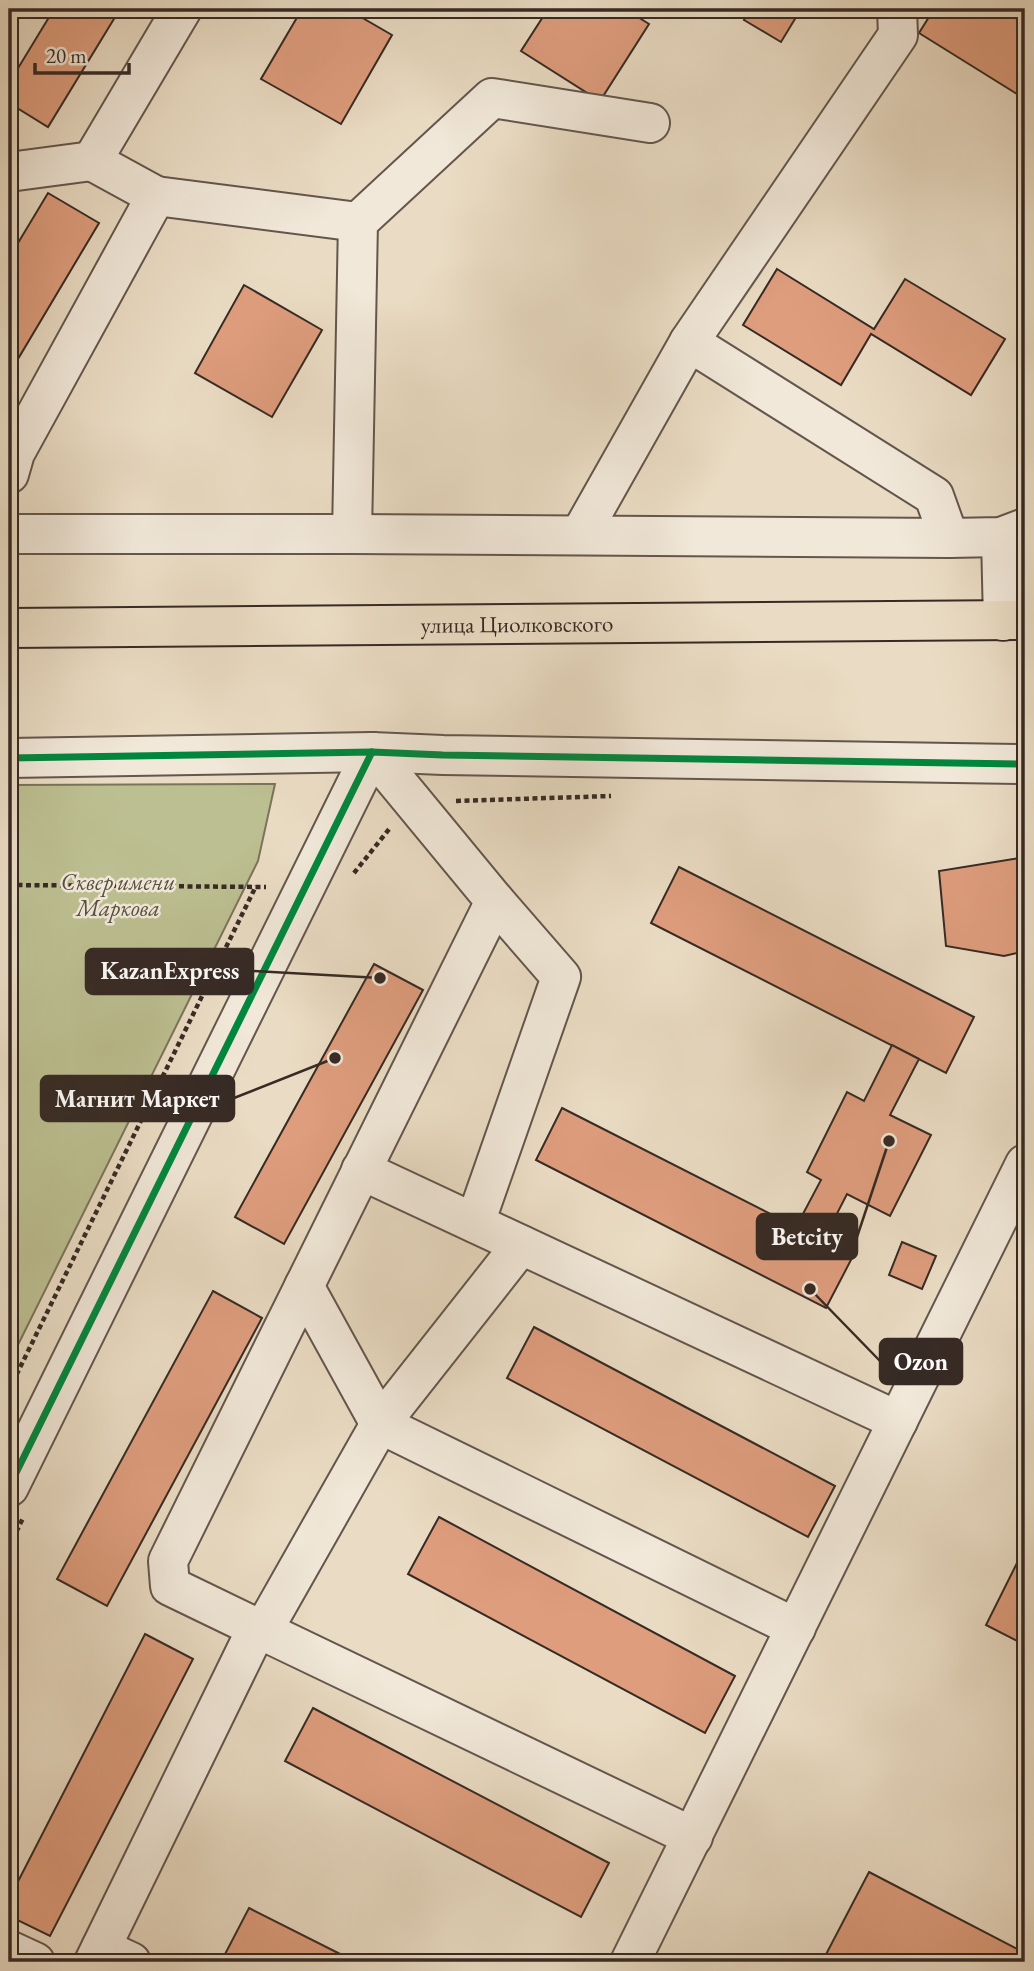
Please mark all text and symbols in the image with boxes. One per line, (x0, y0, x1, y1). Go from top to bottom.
scale bar (35, 32, 130, 76)
text: 20 m (46, 42, 87, 69)
street label: улица Циолковского (421, 608, 613, 640)
park label: Сквер имени Маркова (61, 867, 175, 923)
callout: KazanExpress (86, 949, 253, 994)
text: KazanExpress (100, 955, 240, 986)
callout: Магнит Маркет (41, 1076, 234, 1121)
text: Магнит Маркет (55, 1083, 220, 1114)
callout: Betcity (757, 1214, 857, 1259)
text: Betcity (771, 1221, 843, 1253)
callout: Ozon (880, 1339, 962, 1384)
text: Ozon (894, 1346, 949, 1377)

